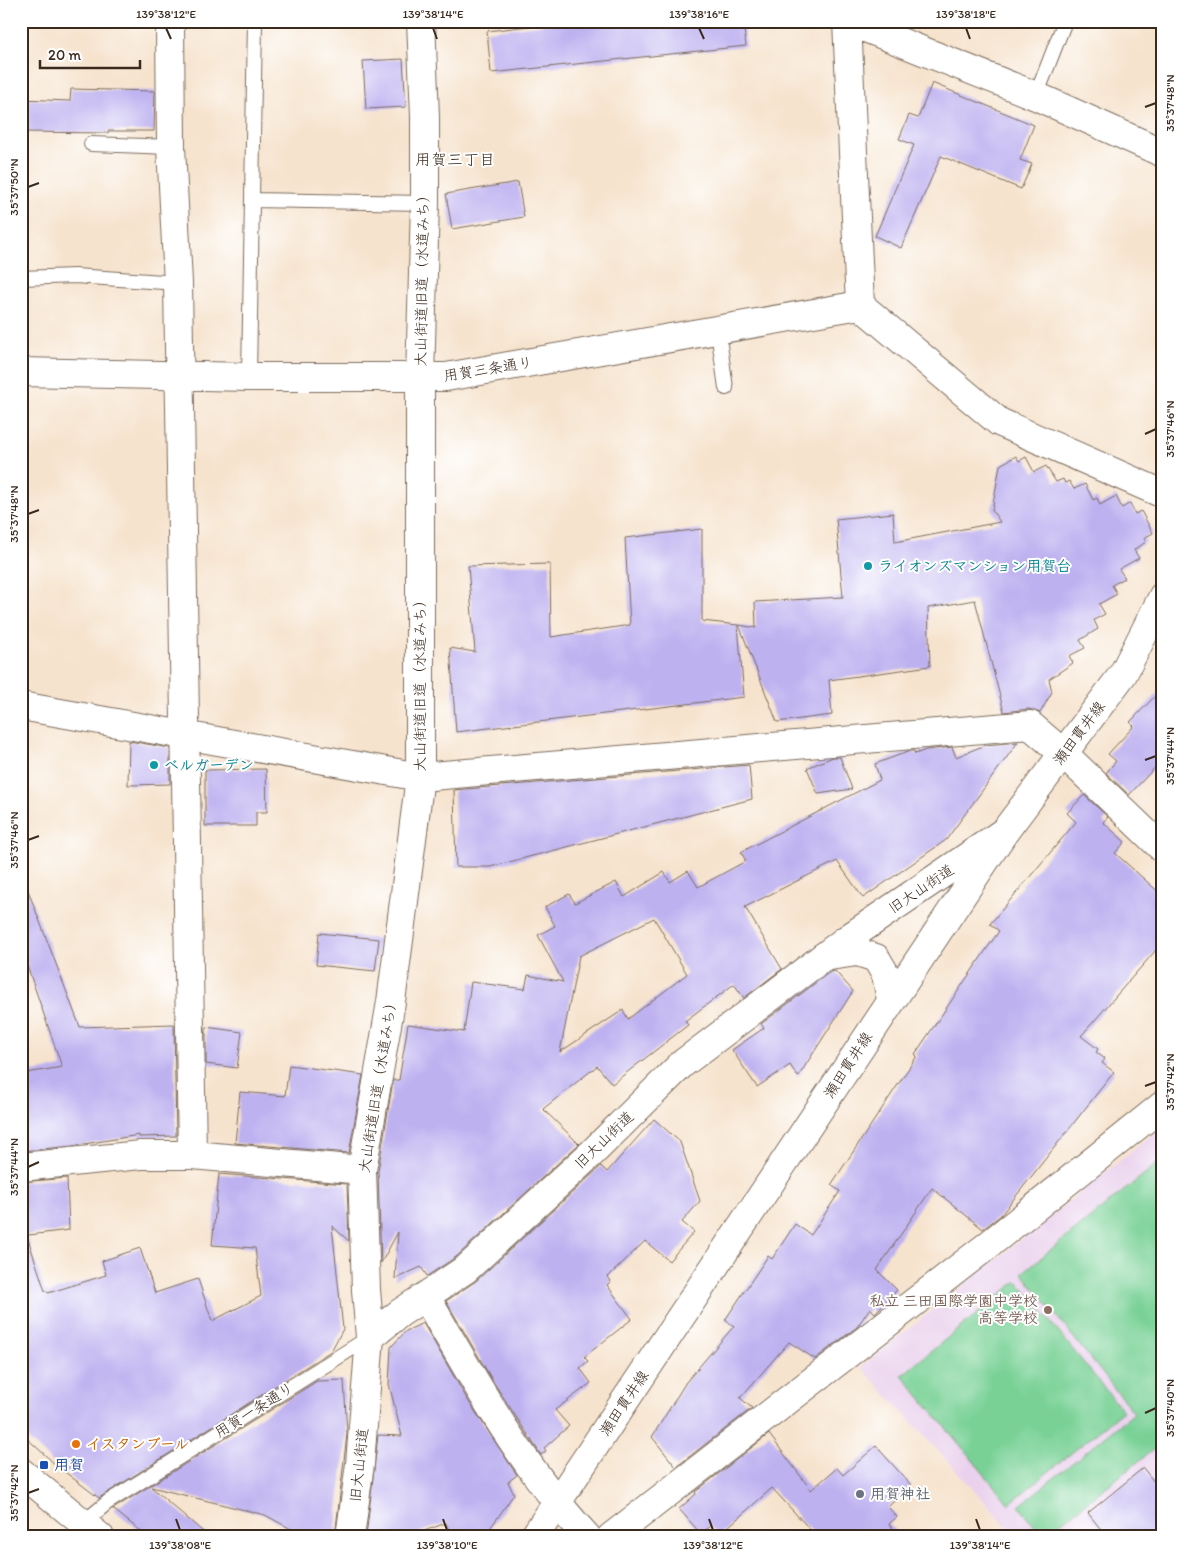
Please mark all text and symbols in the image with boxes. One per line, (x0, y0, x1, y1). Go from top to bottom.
text: 139°38'12"E (136, 7, 196, 21)
text: 139°38'14"E (402, 7, 464, 21)
text: 139°38'16"E (669, 7, 729, 21)
text: 139°38'18"E (936, 7, 997, 21)
scale bar (40, 38, 140, 70)
text: 20 m (48, 46, 82, 64)
text: 35°37'48"N (1163, 74, 1177, 132)
district label: 用賀三丁目 (415, 150, 495, 169)
text: 35°37'50"N (7, 158, 21, 216)
street label: 大山街道旧道（水道みち） (411, 187, 433, 367)
street label: 用賀三条通り (442, 353, 534, 385)
text: 35°37'46"N (1163, 400, 1177, 458)
text: 35°37'48"N (7, 485, 21, 543)
place label: ライオンズマンション用賀台 (878, 557, 1071, 575)
marker: ライオンズマンション用賀台 (862, 560, 874, 572)
street label: 大山街道旧道（水道みち） (411, 592, 429, 772)
street label: 瀬田貫井線 (1049, 698, 1109, 768)
text: 35°37'44"N (1163, 727, 1177, 785)
place label: ベルガーデン (164, 756, 254, 774)
marker: ベルガーデン (148, 759, 160, 771)
text: 35°37'46"N (7, 811, 21, 869)
street label: 旧大山街道 (885, 861, 957, 917)
street label: 大山街道旧道（水道みち） (355, 994, 401, 1174)
street label: 瀬田貫井線 (820, 1029, 876, 1101)
text: 35°37'42"N (1163, 1053, 1177, 1111)
street label: 旧大山街道 (571, 1107, 637, 1173)
text: 35°37'44"N (7, 1138, 21, 1196)
place label: 私立 三田国際学園中学校 高等学校 (870, 1292, 1038, 1327)
marker: 私立 三田国際学園中学校 高等学校 (1042, 1304, 1054, 1316)
street label: 瀬田貫井線 (596, 1367, 652, 1439)
street label: 用賀一条通り (211, 1379, 297, 1441)
text: 35°37'40"N (1163, 1379, 1177, 1437)
street label: 旧大山街道 (346, 1427, 372, 1503)
place label: イスタンブール (86, 1435, 189, 1453)
marker: イスタンブール (70, 1438, 82, 1450)
place label: 用賀 (54, 1456, 84, 1474)
marker: 用賀 (38, 1459, 50, 1471)
text: 35°37'42"N (7, 1464, 21, 1522)
place label: 用賀神社 (870, 1485, 930, 1503)
marker: 用賀神社 (854, 1488, 866, 1500)
text: 139°38'08"E (149, 1538, 211, 1552)
text: 139°38'10"E (416, 1538, 478, 1552)
text: 139°38'12"E (683, 1538, 743, 1552)
text: 139°38'14"E (949, 1538, 1011, 1552)

